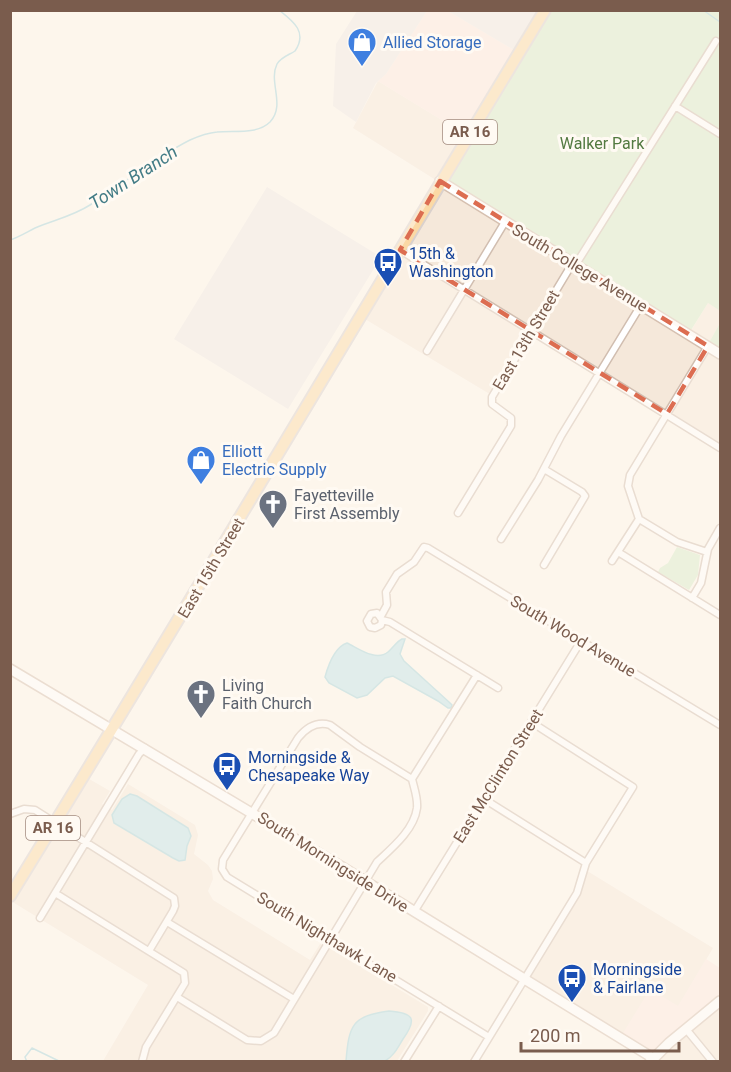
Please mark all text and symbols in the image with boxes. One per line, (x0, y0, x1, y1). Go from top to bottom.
shop icon: Allied Storage (346, 26, 378, 68)
place label: Allied Storage (383, 33, 482, 52)
road number: AR 16 (443, 120, 497, 144)
park label: Walker Park (560, 134, 645, 153)
water label: Town Branch (85, 141, 181, 213)
street label: South College Avenue (509, 220, 651, 316)
place label: 15th & Washington (409, 244, 493, 281)
bus stop icon: 15th & Washington (372, 246, 404, 288)
street label: East 13th Street (489, 286, 563, 394)
place label: Elliott Electric Supply (222, 442, 327, 479)
shop icon: Elliott Electric Supply (185, 444, 217, 486)
place label: Fayetteville First Assembly (294, 486, 400, 523)
church icon: Fayetteville First Assembly (257, 488, 289, 530)
street label: East 15th Street (174, 514, 248, 622)
street label: South Wood Avenue (507, 591, 639, 681)
place label: Living Faith Church (222, 676, 312, 713)
church icon: Living Faith Church (185, 678, 217, 720)
street label: East McClinton Street (449, 706, 547, 846)
place label: Morningside & Chesapeake Way (248, 748, 370, 785)
bus stop icon: Morningside & Chesapeake Way (211, 750, 243, 792)
street label: South Morningside Drive (254, 808, 412, 916)
road number: AR 16 (26, 816, 80, 840)
street label: South Nighthawk Lane (254, 888, 400, 986)
place label: Morningside & Fairlane (593, 960, 682, 997)
bus stop icon: Morningside & Fairlane (556, 962, 588, 1004)
scale bar (521, 1015, 678, 1053)
text: 200 m (530, 1025, 581, 1046)

